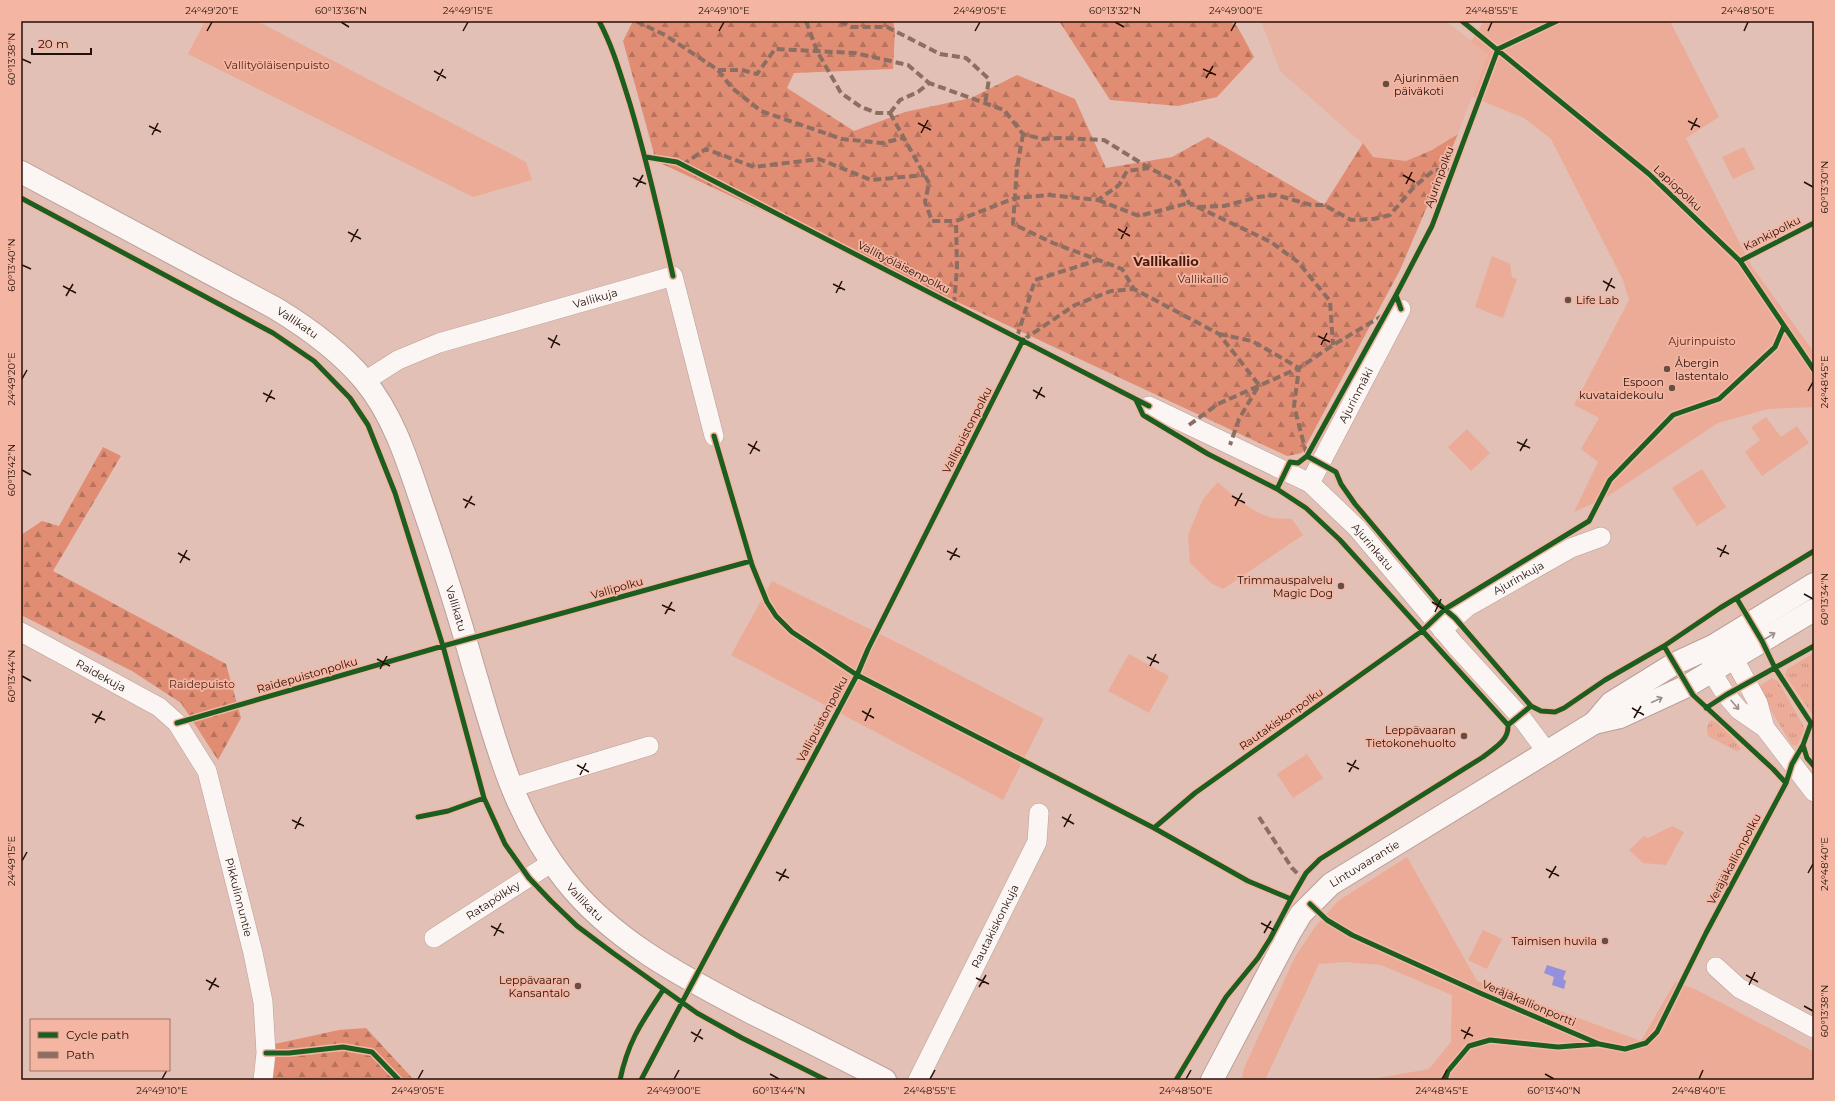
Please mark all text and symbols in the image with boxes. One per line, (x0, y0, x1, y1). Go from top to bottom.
text: 24°49'20"E (185, 4, 239, 17)
text: 60°13'36"N (315, 4, 367, 17)
text: 24°49'15"E (443, 4, 494, 17)
text: 24°49'10"E (698, 4, 750, 17)
text: 24°49'05"E (953, 4, 1007, 17)
text: 60°13'32"N (1089, 4, 1141, 17)
text: 24°49'00"E (1209, 4, 1263, 17)
text: 24°48'55"E (1466, 4, 1519, 17)
text: 24°48'50"E (1721, 4, 1775, 17)
scale bar (32, 30, 91, 56)
text: 60°13'38"N (5, 33, 18, 85)
text: 20 m (38, 36, 69, 51)
park label: Vallityöläisenpuisto (224, 58, 330, 72)
place label: Ajurinmäen päiväkoti (1394, 71, 1459, 98)
marker: Ajurinmäen päiväkoti (1381, 79, 1391, 89)
street label: Ajurinpolku (1421, 144, 1457, 210)
text: 60°13'30"N (1818, 161, 1831, 213)
street label: Lapiopolku (1651, 162, 1705, 214)
street label: Kankipolku (1741, 213, 1803, 253)
text: 60°13'40"N (5, 238, 18, 292)
street label: Vallityöläisenpolku (855, 238, 953, 296)
district label: Vallikallio (1132, 253, 1199, 269)
park label: Vallikallio (1177, 272, 1229, 286)
street label: Vallikuja (571, 285, 619, 311)
place label: Life Lab (1576, 293, 1619, 307)
marker: Life Lab (1563, 295, 1573, 305)
street label: Vallikatu (274, 304, 321, 342)
park label: Ajurinpuisto (1668, 334, 1736, 348)
text: 24°49'20"E (5, 352, 18, 406)
text: 24°48'45"E (1818, 355, 1831, 408)
place label: Åbergin lastentalo (1675, 356, 1729, 383)
marker: Åbergin lastentalo (1662, 364, 1672, 374)
street label: Ajurinmäki (1336, 365, 1376, 425)
place label: Espoon kuvataidekoulu (1579, 375, 1664, 402)
marker: Espoon kuvataidekoulu (1667, 383, 1677, 393)
street label: Vallipuistonpolku (939, 384, 995, 476)
text: 60°13'42"N (5, 444, 18, 496)
street label: Ajurinkatu (1349, 520, 1397, 573)
street label: Ajurinkuja (1490, 558, 1546, 598)
place label: Trimmauspalvelu Magic Dog (1237, 573, 1333, 600)
text: 60°13'34"N (1818, 573, 1831, 625)
street label: Vallipolku (589, 574, 645, 602)
marker: Trimmauspalvelu Magic Dog (1336, 581, 1346, 591)
street label: Vallikatu (443, 584, 470, 633)
one-way arrow (1764, 632, 1776, 640)
text: 60°13'44"N (5, 650, 18, 702)
street label: Raidepuistonpolku (255, 654, 359, 696)
street label: Raidekuja (73, 656, 128, 695)
street label: Vallipuistonpolku (793, 674, 851, 764)
park label: Raidepuisto (169, 677, 235, 691)
street label: Rautakiskonpolku (1236, 685, 1326, 753)
one-way arrow (1650, 696, 1662, 703)
one-way arrow (1730, 700, 1739, 710)
place label: Leppävaaran Tietokonehuolto (1366, 723, 1456, 750)
marker: Leppävaaran Tietokonehuolto (1459, 731, 1469, 741)
street label: Veräjäkallionpolku (1704, 811, 1764, 907)
text: 24°49'15"E (5, 835, 18, 886)
street label: Lintuvaarantie (1327, 837, 1402, 890)
text: 24°48'40"E (1818, 837, 1831, 891)
street label: Pikkulinnuntie (222, 856, 256, 939)
street label: Ratapölkky (463, 878, 523, 923)
street label: Vallikatu (563, 880, 606, 924)
street label: Rautakiskonkuja (968, 882, 1022, 970)
place label: Taimisen huvila (1511, 934, 1597, 948)
marker: Taimisen huvila (1600, 936, 1610, 946)
place label: Leppävaaran Kansantalo (499, 973, 570, 1000)
street label: Veräjäkallionportti (1480, 977, 1578, 1029)
marker: Leppävaaran Kansantalo (573, 981, 583, 991)
text: 60°13'38"N (1818, 985, 1831, 1037)
legend (30, 1019, 170, 1071)
text: Cycle path (66, 1027, 129, 1042)
text: Path (66, 1047, 95, 1062)
text: 24°49'10"E (136, 1084, 188, 1097)
text: 24°49'05"E (391, 1084, 445, 1097)
text: 24°49'00"E (647, 1084, 701, 1097)
text: 60°13'44"N (753, 1084, 805, 1097)
text: 24°48'55"E (904, 1084, 957, 1097)
text: 24°48'50"E (1159, 1084, 1213, 1097)
text: 24°48'45"E (1416, 1084, 1469, 1097)
text: 60°13'40"N (1527, 1084, 1581, 1097)
text: 24°48'40"E (1672, 1084, 1726, 1097)

